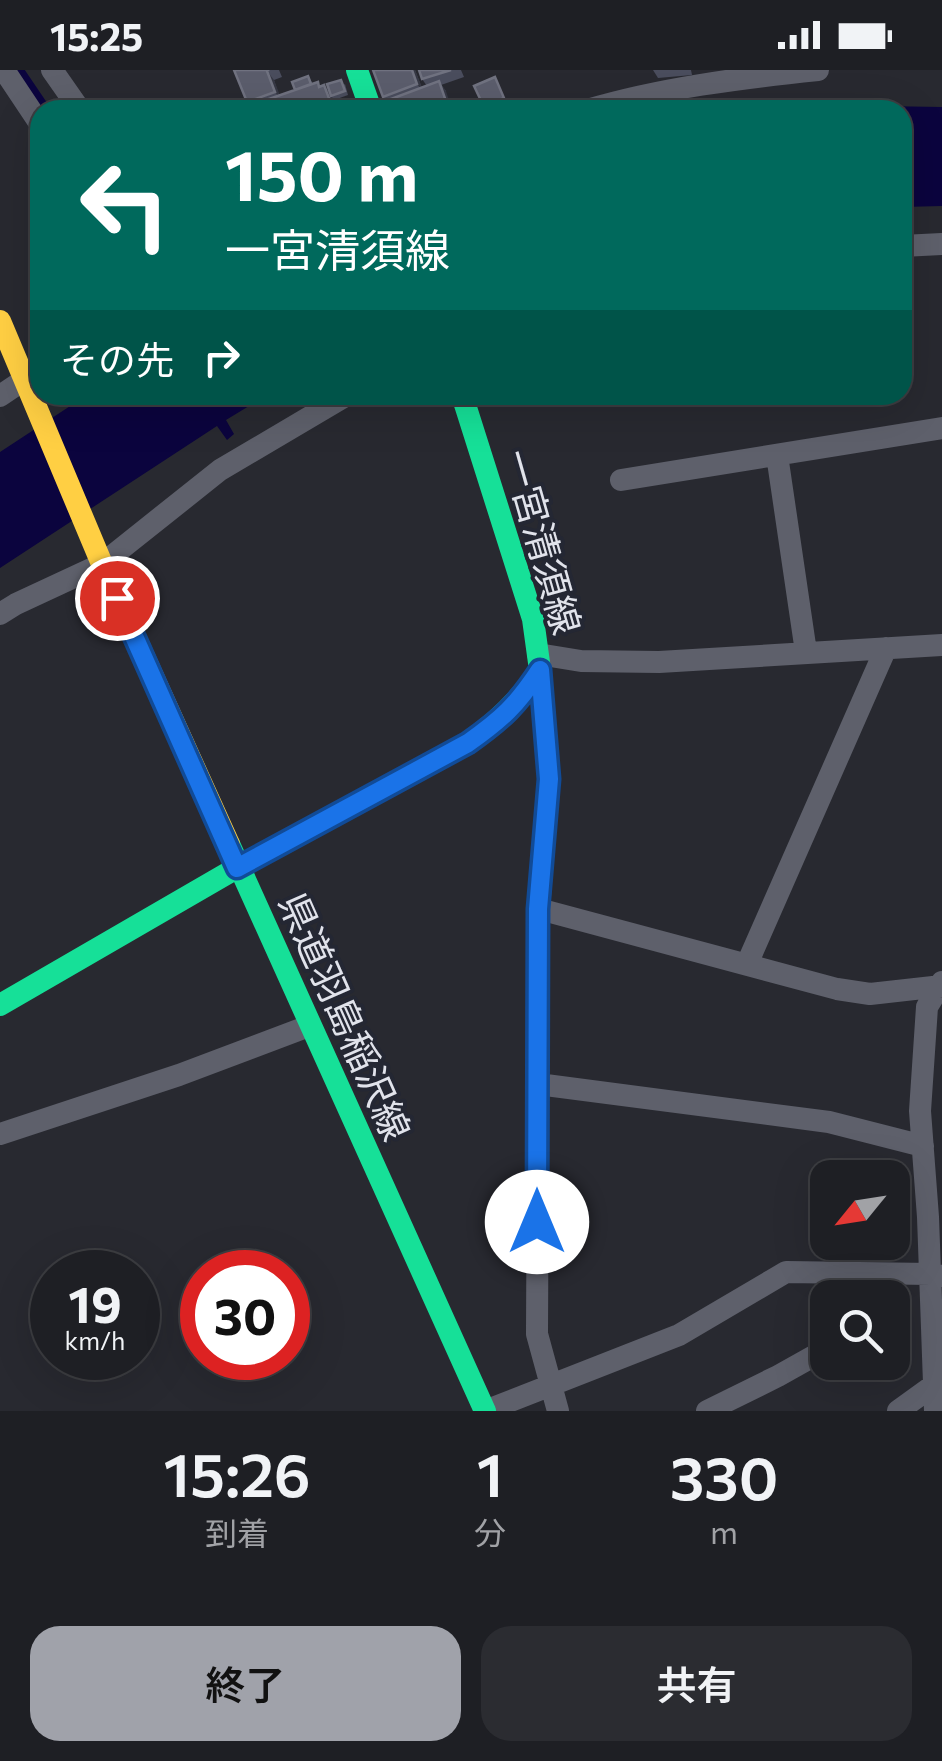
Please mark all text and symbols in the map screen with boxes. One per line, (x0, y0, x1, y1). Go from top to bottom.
text: 15:25 (50, 12, 143, 59)
text: 150 m (225, 130, 418, 215)
icon: left (60, 140, 190, 270)
text: 一宮清須線 (225, 221, 450, 276)
icon: right (194, 330, 249, 385)
text: その先 (60, 335, 174, 382)
street label: 一宮清須線 (495, 444, 592, 639)
pin (75, 556, 160, 641)
icon: arrive (90, 571, 145, 626)
street label: 県道羽島稲沢線 (271, 885, 422, 1147)
north arrow (810, 1160, 910, 1260)
map controls (810, 1160, 910, 1380)
position arrow (485, 1170, 589, 1274)
speed limit sign: 30 (180, 1250, 310, 1380)
text: 19 (68, 1272, 122, 1333)
button: search (810, 1280, 910, 1380)
text: km/h (65, 1325, 125, 1355)
text: 15:26 (164, 1436, 311, 1509)
text: 1 (477, 1436, 504, 1509)
text: 330 (670, 1439, 778, 1512)
text: m (710, 1511, 738, 1551)
text: 到着 (205, 1512, 269, 1552)
text: 分 (474, 1512, 506, 1552)
button: 終了 (30, 1626, 461, 1741)
button: 共有 (481, 1626, 912, 1741)

